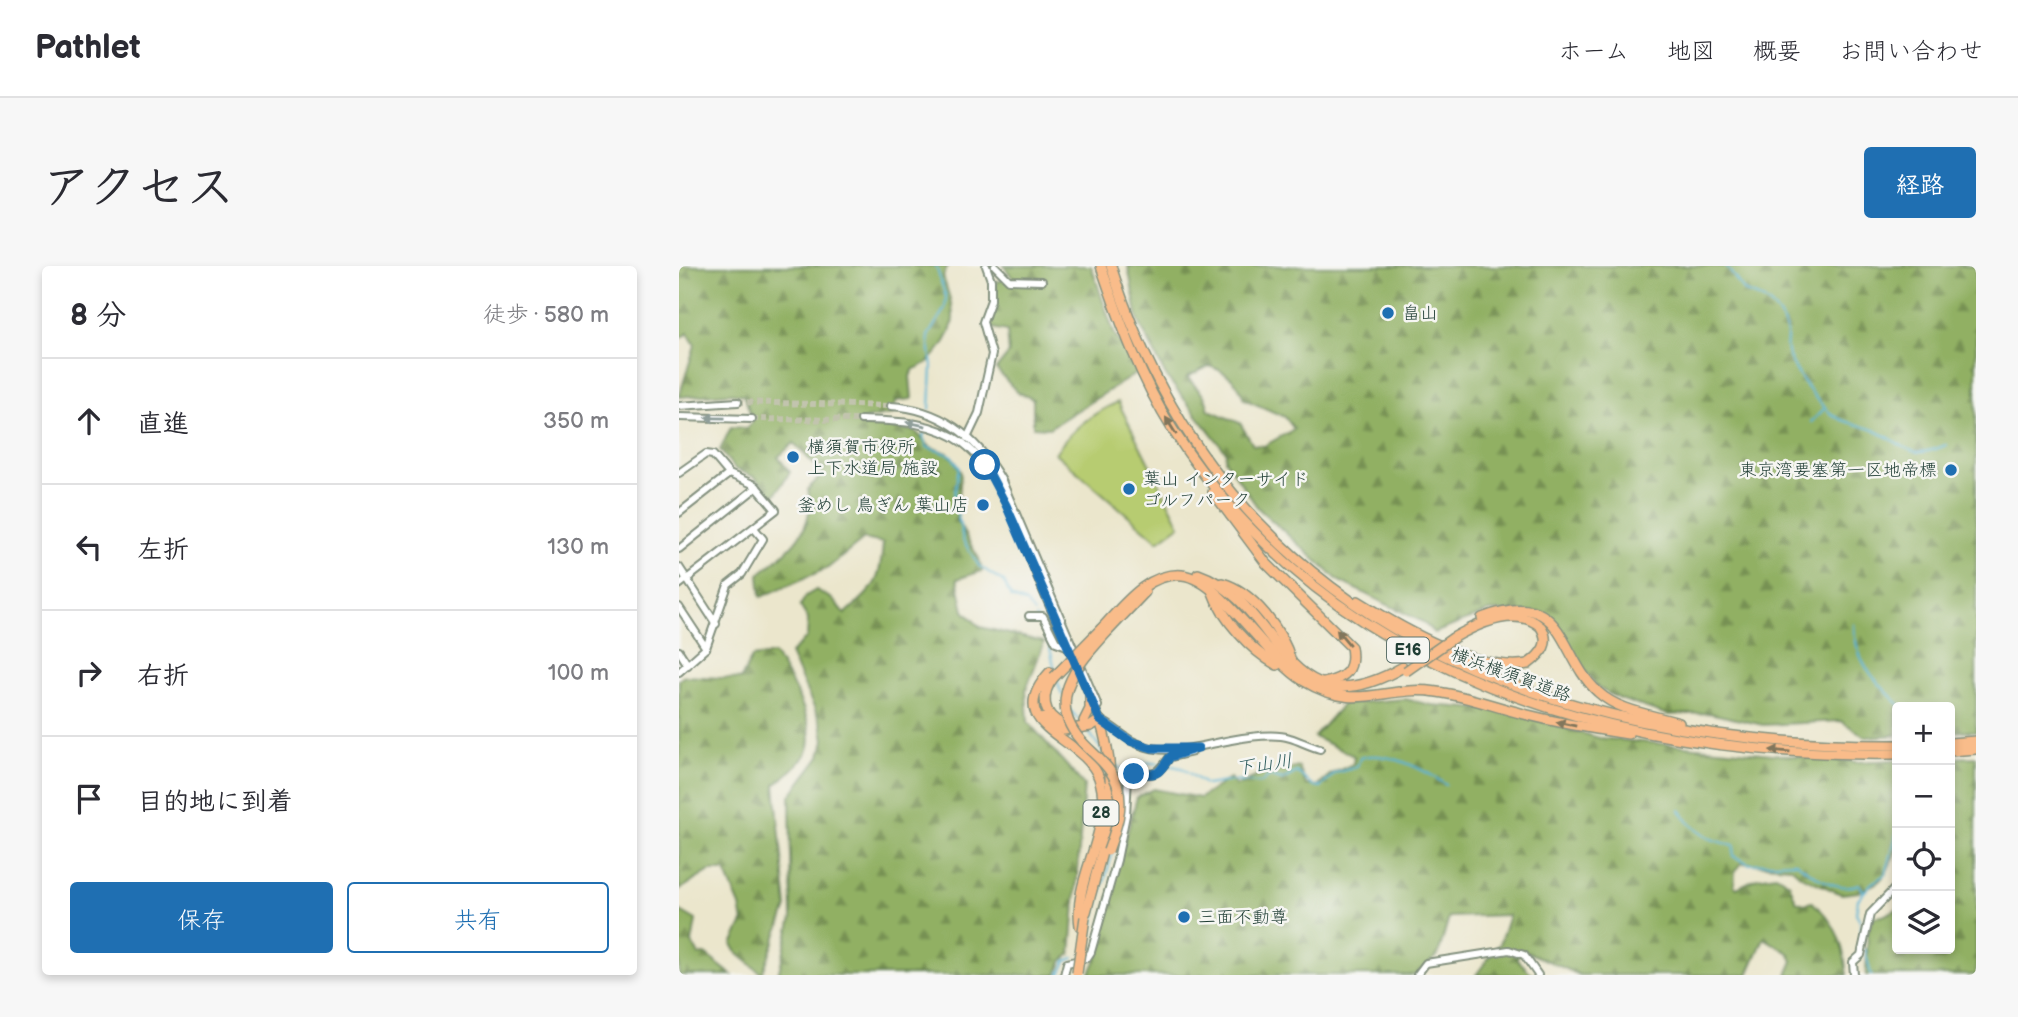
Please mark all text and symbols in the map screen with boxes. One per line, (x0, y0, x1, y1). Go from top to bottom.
text: Pathlet (35, 28, 140, 68)
text: ホーム (1558, 37, 1629, 66)
text: 地図 (1667, 37, 1715, 66)
text: 概要 (1753, 37, 1801, 66)
text: お問い合わせ (1839, 37, 1983, 66)
button: 経路 (1864, 147, 1976, 218)
text: アクセス (42, 159, 235, 218)
text: 8 分 (70, 298, 126, 334)
text: 徒歩 · 580 m (483, 301, 609, 329)
place label: 畠山 (1402, 303, 1438, 324)
marker: 畠山 (1380, 305, 1396, 321)
icon: ahead (70, 402, 108, 440)
text: 350 m (543, 407, 609, 435)
text: 直進 (137, 409, 189, 440)
one-way arrow (704, 412, 726, 424)
one-way arrow (1165, 416, 1178, 436)
one-way arrow (905, 419, 927, 430)
place label: 横須賀市役所 上下水道局 施設 (807, 437, 938, 479)
marker: 横須賀市役所 上下水道局 施設 (785, 449, 801, 465)
route start (969, 449, 1000, 480)
place label: 東京湾要塞第一区地帝標 (1739, 460, 1937, 481)
marker: 東京湾要塞第一区地帝標 (1943, 462, 1959, 478)
place label: 葉山 インターサイド ゴルフパーク (1143, 469, 1309, 511)
marker: 葉山 インターサイド ゴルフパーク (1121, 481, 1137, 497)
place label: 釜めし 鳥ぎん 葉山店 (797, 495, 969, 516)
marker: 釜めし 鳥ぎん 葉山店 (975, 497, 991, 513)
icon: left (70, 528, 108, 566)
text: 130 m (547, 533, 609, 561)
text: 左折 (137, 535, 189, 566)
one-way arrow (1336, 629, 1351, 646)
road number: E16 (1387, 638, 1429, 662)
street label: 横浜横須賀道路 (1448, 644, 1574, 706)
icon: right (70, 654, 108, 692)
text: 100 m (548, 659, 609, 687)
text: 右折 (137, 661, 189, 692)
map controls (1892, 702, 1955, 954)
button: + (1892, 702, 1955, 765)
one-way arrow (1555, 718, 1577, 729)
one-way arrow (1769, 745, 1791, 756)
water label: 下山川 (1234, 750, 1294, 780)
route end (1118, 758, 1149, 789)
button: − (1892, 765, 1955, 828)
icon: arrive (70, 780, 108, 818)
text: 目的地に到着 (137, 787, 293, 818)
road number: 28 (1083, 800, 1119, 826)
button: locate (1892, 828, 1955, 891)
button: 保存 (70, 882, 333, 953)
button: 共有 (347, 882, 609, 953)
button: layers (1892, 891, 1955, 954)
place label: 三面不動尊 (1198, 907, 1288, 928)
marker: 三面不動尊 (1176, 909, 1192, 925)

